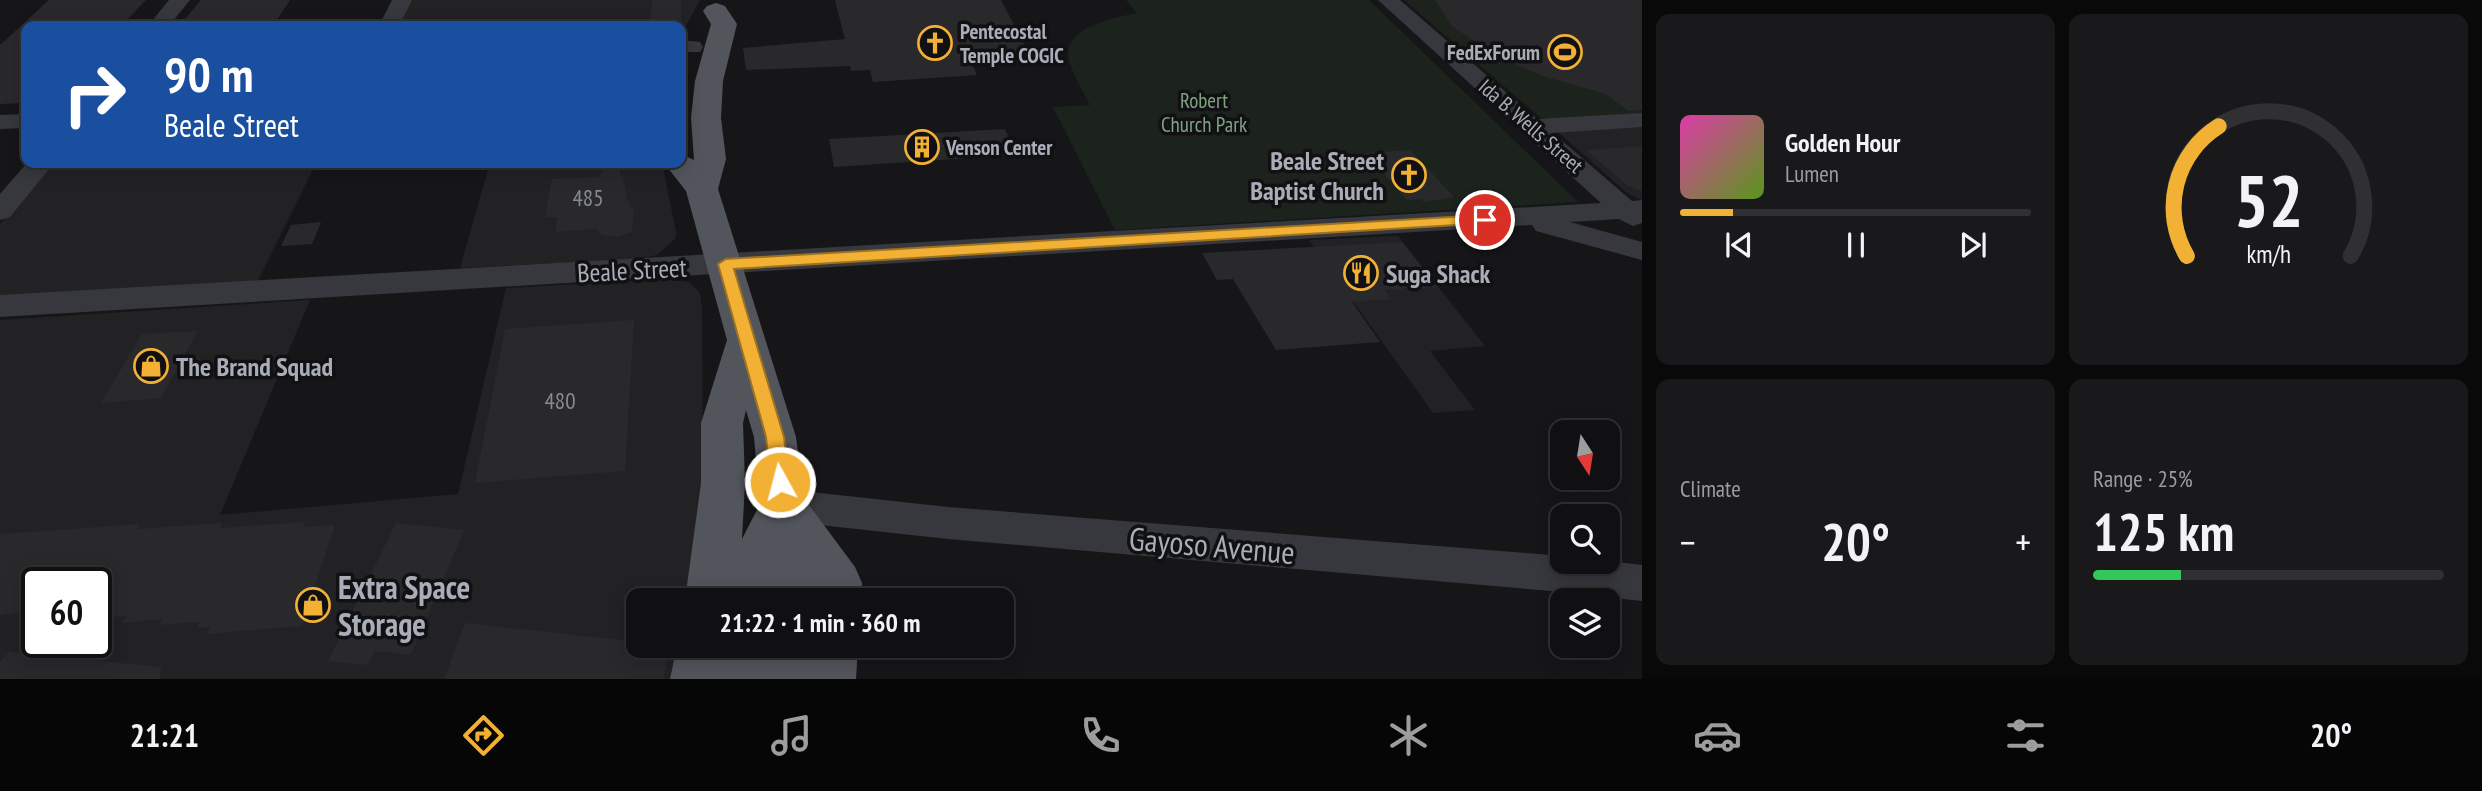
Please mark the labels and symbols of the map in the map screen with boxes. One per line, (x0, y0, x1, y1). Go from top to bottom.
place label: Pentecostal Temple COGIC (960, 18, 1064, 69)
church icon: Pentecostal Temple COGIC (916, 24, 954, 62)
sports icon: FedExForum (1546, 33, 1584, 71)
place label: FedExForum (1447, 39, 1540, 66)
street label: Ida B. Wells Street (1473, 73, 1589, 179)
park label: Robert Church Park (1161, 87, 1247, 138)
building icon: Venson Center (903, 128, 941, 166)
place label: Venson Center (945, 134, 1053, 161)
place label: Beale Street Baptist Church (1250, 144, 1384, 207)
church icon: Beale Street Baptist Church (1390, 156, 1428, 194)
house number: 485 (572, 183, 604, 212)
pin (1455, 190, 1515, 250)
street label: Beale Street (576, 251, 688, 289)
restaurant icon: Suga Shack (1342, 254, 1380, 292)
place label: Suga Shack (1386, 257, 1491, 290)
shop icon: The Brand Squad (132, 347, 170, 385)
place label: The Brand Squad (176, 350, 333, 383)
house number: 480 (544, 386, 576, 415)
north arrow (1550, 420, 1620, 490)
position arrow (743, 445, 817, 519)
street label: Gayoso Avenue (1128, 517, 1296, 573)
place label: Extra Space Storage (338, 566, 470, 645)
speed limit sign: 60 (21, 567, 112, 658)
shop icon: Extra Space Storage (294, 586, 332, 624)

